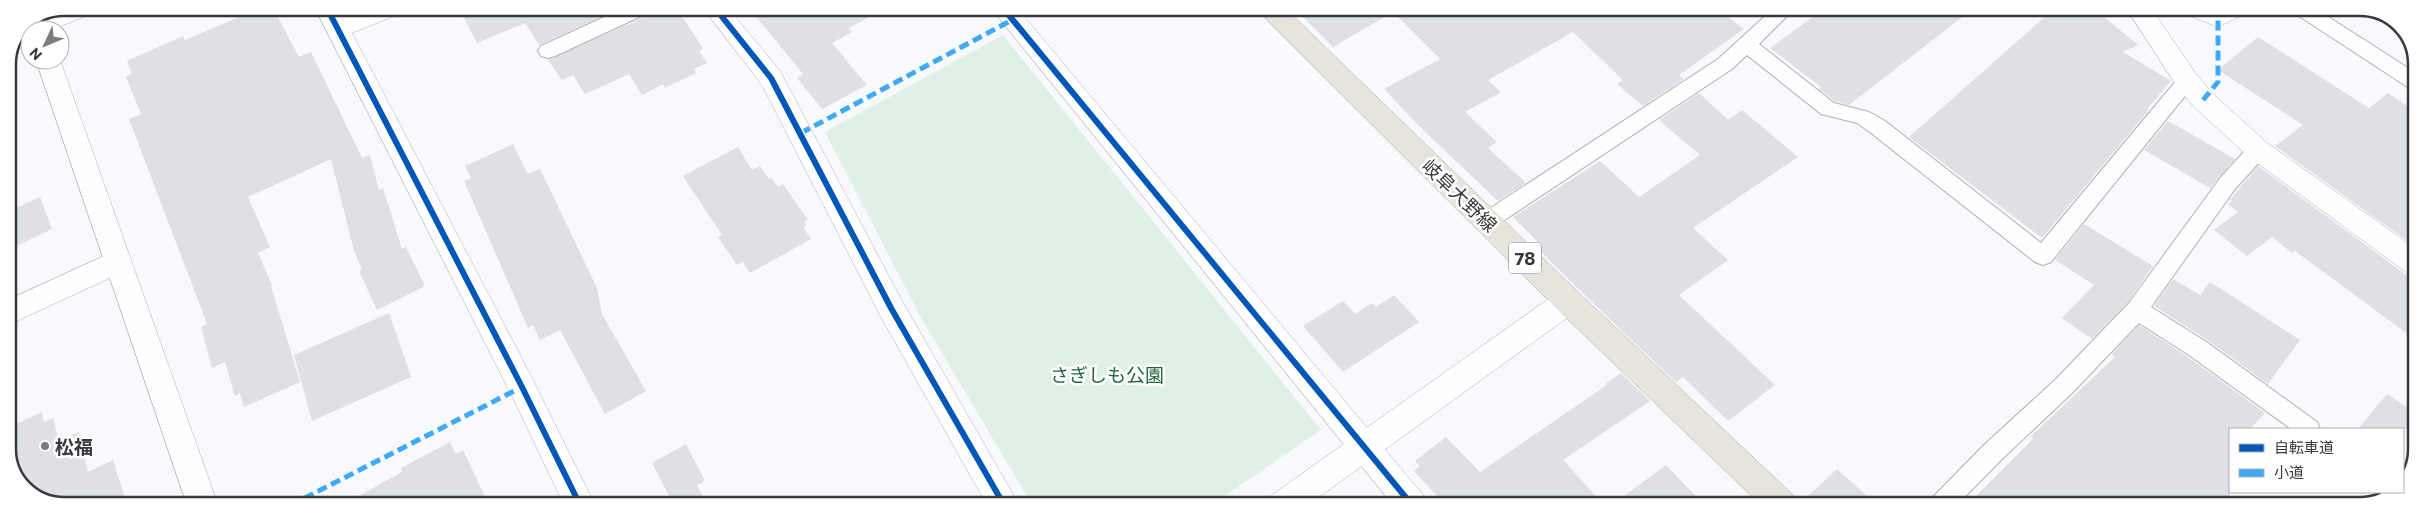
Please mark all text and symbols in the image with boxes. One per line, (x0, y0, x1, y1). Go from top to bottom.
north arrow (20, 20, 70, 70)
text: N (26, 45, 45, 64)
street label: 岐阜大野線 (1418, 154, 1502, 236)
road number: 78 (1509, 242, 1541, 274)
park label: さぎしも公園 (1050, 363, 1164, 386)
legend (2229, 428, 2404, 493)
place label: 松福 (55, 435, 93, 458)
text: 自転車道 (2274, 438, 2334, 456)
marker: 松福 (39, 440, 51, 452)
text: 小道 (2274, 463, 2304, 481)

